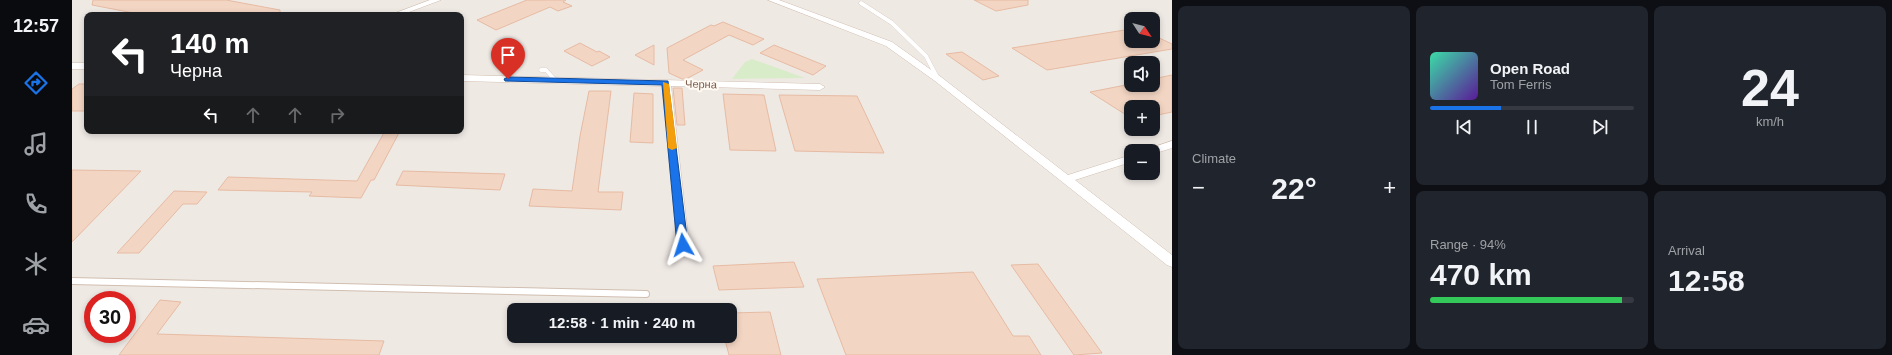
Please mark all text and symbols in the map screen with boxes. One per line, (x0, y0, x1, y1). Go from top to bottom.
north arrow (1124, 12, 1160, 48)
map controls (1124, 12, 1160, 180)
text: 12:57 (13, 16, 59, 36)
icon: left (104, 28, 156, 80)
text: 140 m (170, 28, 249, 59)
pin (491, 38, 525, 79)
icon: arrive (497, 44, 519, 66)
button: sound (1124, 56, 1160, 92)
text: 24 (1741, 59, 1799, 117)
text: Open Road (1490, 60, 1570, 77)
text: Черна (170, 61, 222, 81)
icon: directions (22, 69, 50, 97)
text: Tom Ferris (1490, 77, 1551, 92)
street label: Черна (685, 78, 718, 90)
button: + (1124, 100, 1160, 136)
icon: left (200, 104, 222, 126)
icon: ahead (242, 104, 264, 126)
icon: ahead (284, 104, 306, 126)
icon: right (326, 104, 348, 126)
text: km/h (1756, 114, 1784, 129)
icon: previous (1453, 116, 1475, 138)
icon: pause (1521, 116, 1543, 138)
icon: next (1589, 116, 1611, 138)
icon: music (22, 130, 50, 158)
button: − (1124, 144, 1160, 180)
text: Climate (1192, 151, 1236, 166)
text: 22° (1271, 172, 1317, 205)
text: − (1192, 175, 1205, 200)
text: + (1383, 175, 1396, 200)
icon: phone (22, 190, 50, 218)
position arrow (662, 224, 704, 266)
text: Range · 94% (1430, 237, 1506, 252)
text: Arrival (1668, 243, 1705, 258)
icon: climate (22, 250, 50, 278)
text: 470 km (1430, 258, 1532, 291)
text: 12:58 (1668, 264, 1745, 297)
speed limit sign: 30 (84, 291, 136, 343)
icon: car (22, 311, 50, 339)
text: 12:58 · 1 min · 240 m (549, 314, 695, 331)

